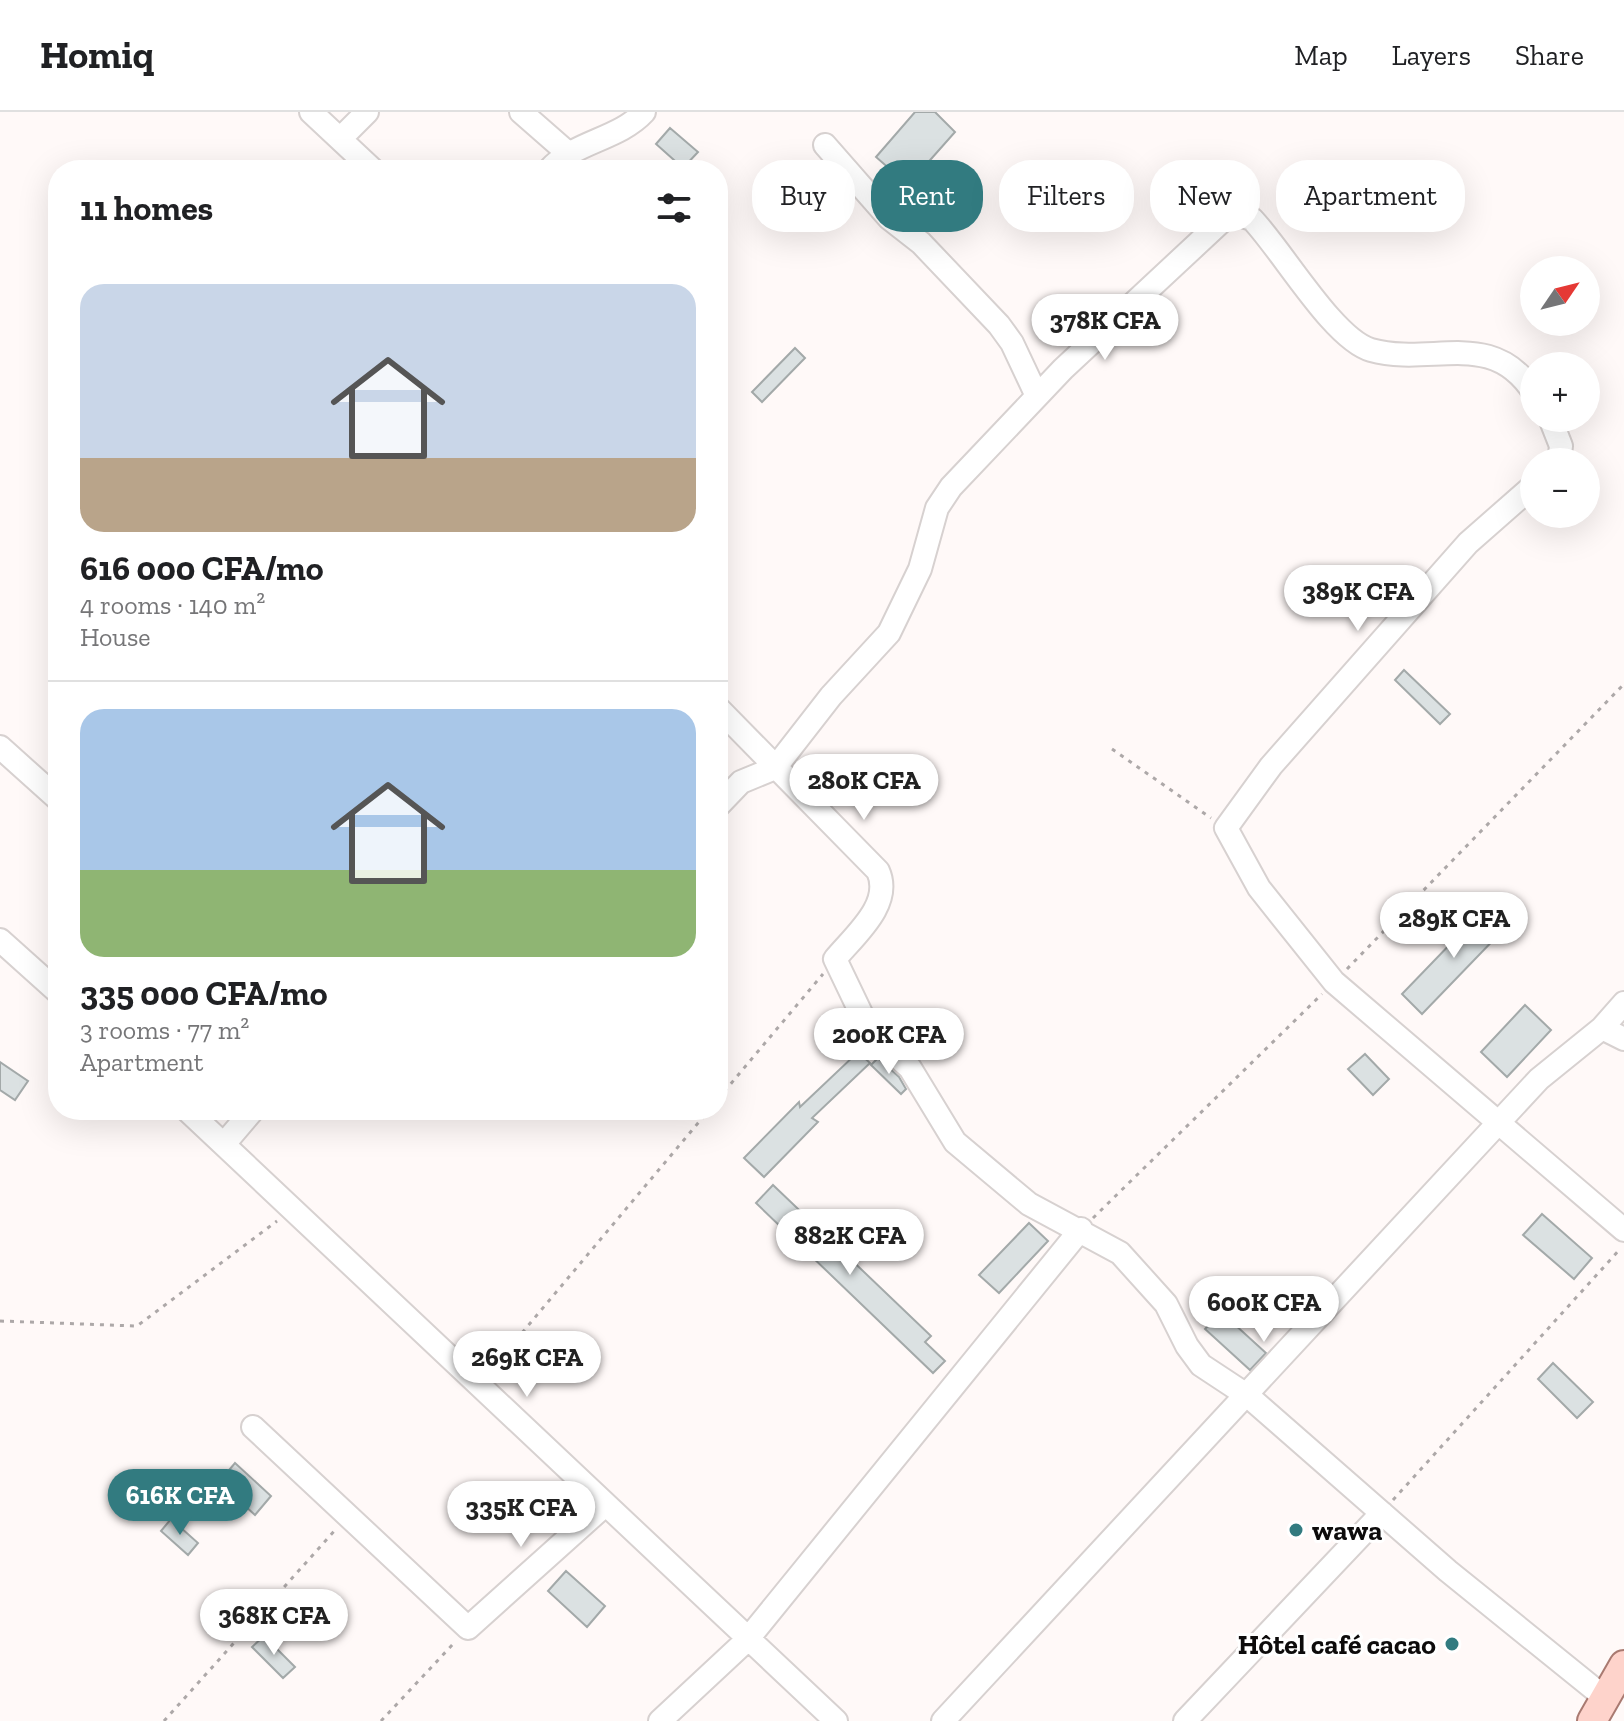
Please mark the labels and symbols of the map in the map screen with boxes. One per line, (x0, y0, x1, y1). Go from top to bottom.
north arrow (1520, 256, 1600, 336)
pin: 378K CFA (1022, 294, 1188, 362)
pin: 389K CFA (1275, 565, 1441, 633)
pin: 280K CFA (781, 754, 947, 822)
pin: 289K CFA (1371, 892, 1537, 960)
pin: 200K CFA (806, 1008, 972, 1076)
pin: 882K CFA (767, 1209, 933, 1277)
pin: 600K CFA (1181, 1276, 1347, 1344)
pin: 269K CFA (444, 1331, 610, 1399)
pin: 616K CFA (97, 1469, 263, 1537)
pin: 335K CFA (438, 1481, 604, 1549)
place label: wawa (1312, 1514, 1382, 1547)
marker: wawa (1287, 1521, 1305, 1539)
pin: 368K CFA (191, 1589, 357, 1657)
place label: Hôtel café cacao (1238, 1628, 1436, 1661)
marker: Hôtel café cacao (1443, 1635, 1461, 1653)

